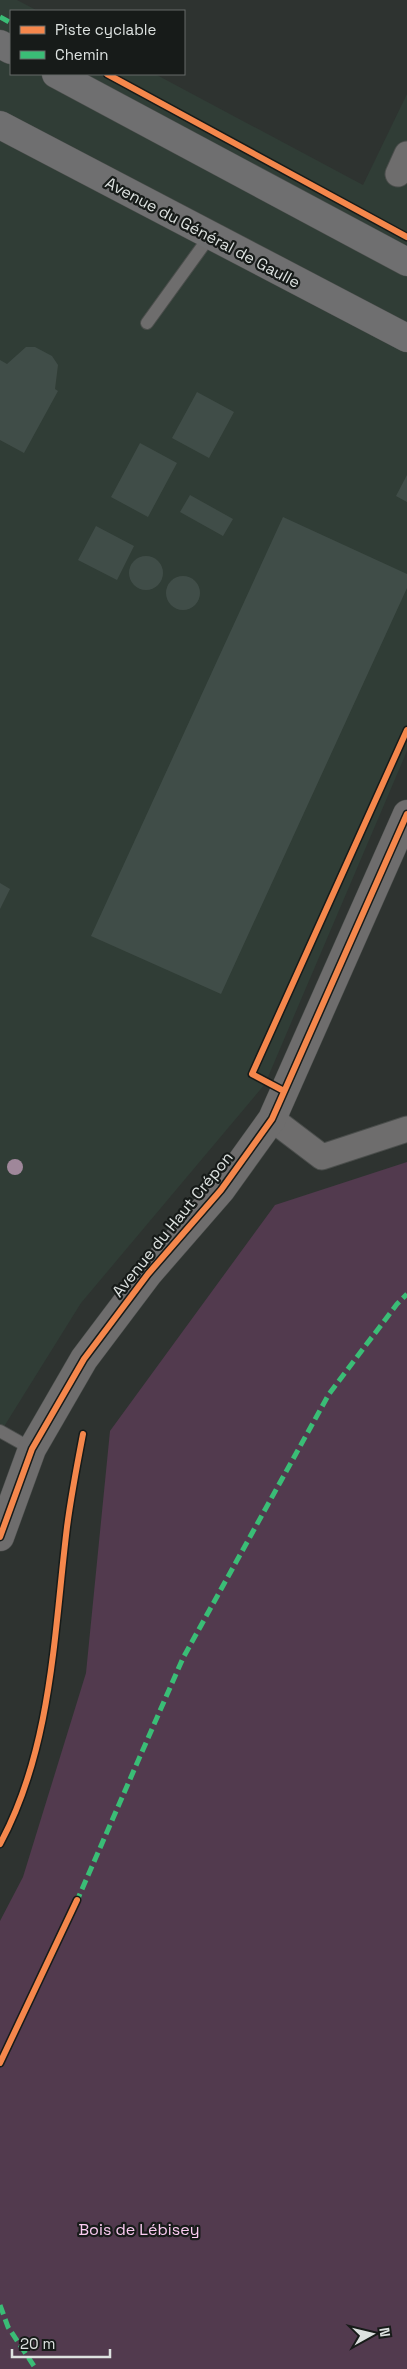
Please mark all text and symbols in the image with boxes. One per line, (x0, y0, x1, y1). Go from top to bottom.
legend (10, 10, 185, 75)
text: Piste cyclable (55, 20, 157, 39)
text: Chemin (55, 45, 108, 64)
street label: Avenue du Général de Gaulle (102, 172, 304, 293)
street label: Avenue du Haut Crépon (107, 1147, 238, 1301)
park label: Bois de Lébisey (79, 2219, 199, 2240)
north arrow (347, 2309, 397, 2359)
scale bar (12, 2326, 110, 2358)
text: N (375, 2326, 394, 2338)
text: 20 m (20, 2334, 55, 2353)

